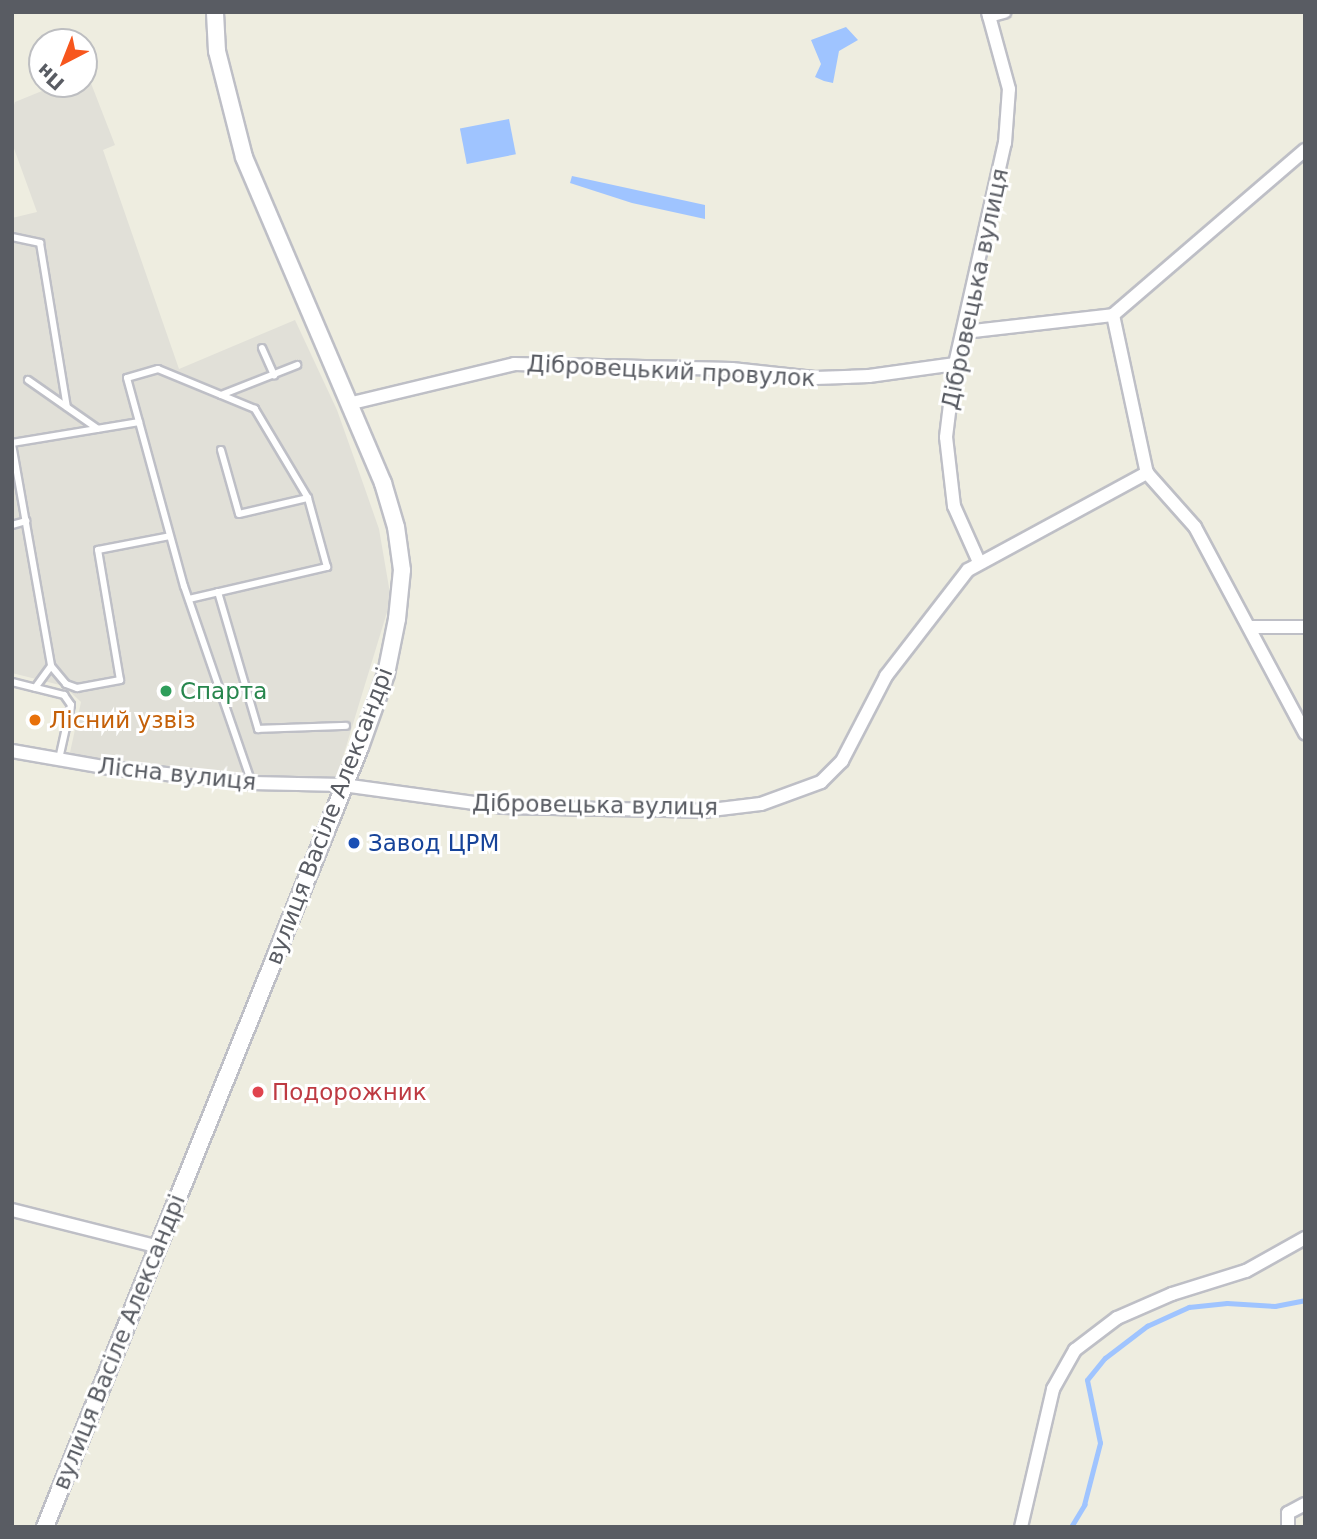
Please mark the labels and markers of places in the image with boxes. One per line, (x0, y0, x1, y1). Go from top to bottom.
place label: Спарта (180, 677, 267, 705)
marker: Спарта (158, 683, 174, 699)
place label: Лісний узвіз (49, 706, 196, 734)
marker: Лісний узвіз (27, 712, 43, 728)
place label: Завод ЦРМ (368, 829, 499, 857)
marker: Завод ЦРМ (346, 835, 362, 851)
place label: Подорожник (272, 1078, 427, 1106)
marker: Подорожник (250, 1084, 266, 1100)

